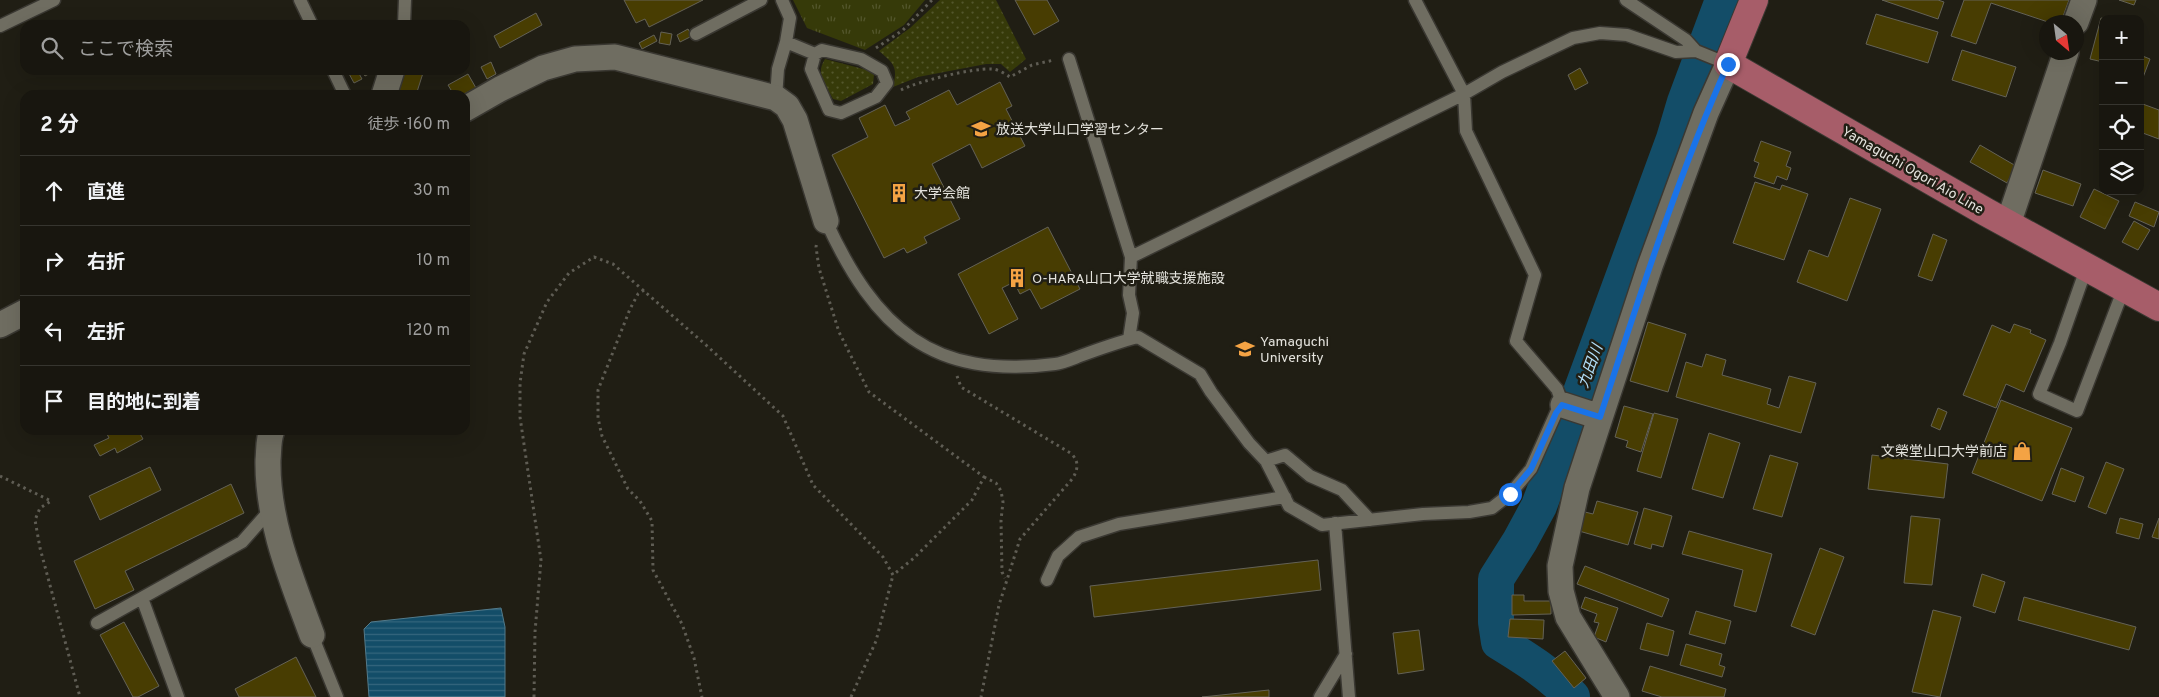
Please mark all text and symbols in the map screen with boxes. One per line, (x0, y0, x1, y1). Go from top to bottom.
north arrow (2039, 15, 2084, 60)
map controls (2099, 15, 2144, 195)
button: + (2099, 15, 2144, 60)
search box (20, 20, 470, 75)
icon: search (38, 34, 66, 62)
text: ここで検索 (78, 38, 173, 62)
route end (1717, 53, 1740, 76)
button: − (2099, 60, 2144, 105)
button: locate (2099, 105, 2144, 150)
text: 2 分 (40, 112, 79, 139)
text: 徒歩 · 160 m (367, 115, 450, 135)
school or university icon: 放送大学山口学習センター (970, 118, 992, 140)
place label: 放送大学山口学習センター (996, 121, 1164, 139)
street label: Yamaguchi Ogori Aio Line (1838, 124, 1986, 219)
button: layers (2099, 150, 2144, 195)
icon: ahead (40, 177, 68, 205)
text: 直進 (87, 181, 125, 205)
text: 30 m (413, 181, 450, 201)
building icon: 大学会館 (888, 182, 910, 204)
place label: 大学会館 (914, 186, 970, 203)
icon: right (40, 247, 68, 275)
text: 右折 (87, 251, 125, 275)
text: 10 m (416, 251, 450, 271)
building icon: O-HARA山口大学就職支援施設 (1006, 267, 1028, 289)
place label: O-HARA山口大学就職支援施設 (1032, 270, 1225, 288)
icon: left (40, 317, 68, 345)
text: 左折 (87, 321, 125, 345)
text: 120 m (407, 321, 450, 341)
place label: Yamaguchi University (1260, 334, 1329, 367)
school or university icon: Yamaguchi University (1234, 338, 1256, 360)
water label: 九田川 (1575, 340, 1609, 391)
icon: arrive (40, 387, 68, 415)
text: 目的地に到着 (87, 391, 201, 415)
shop icon: 文榮堂山口大学前店 (2011, 440, 2033, 462)
place label: 文榮堂山口大学前店 (1881, 443, 2007, 461)
route start (1499, 483, 1522, 506)

